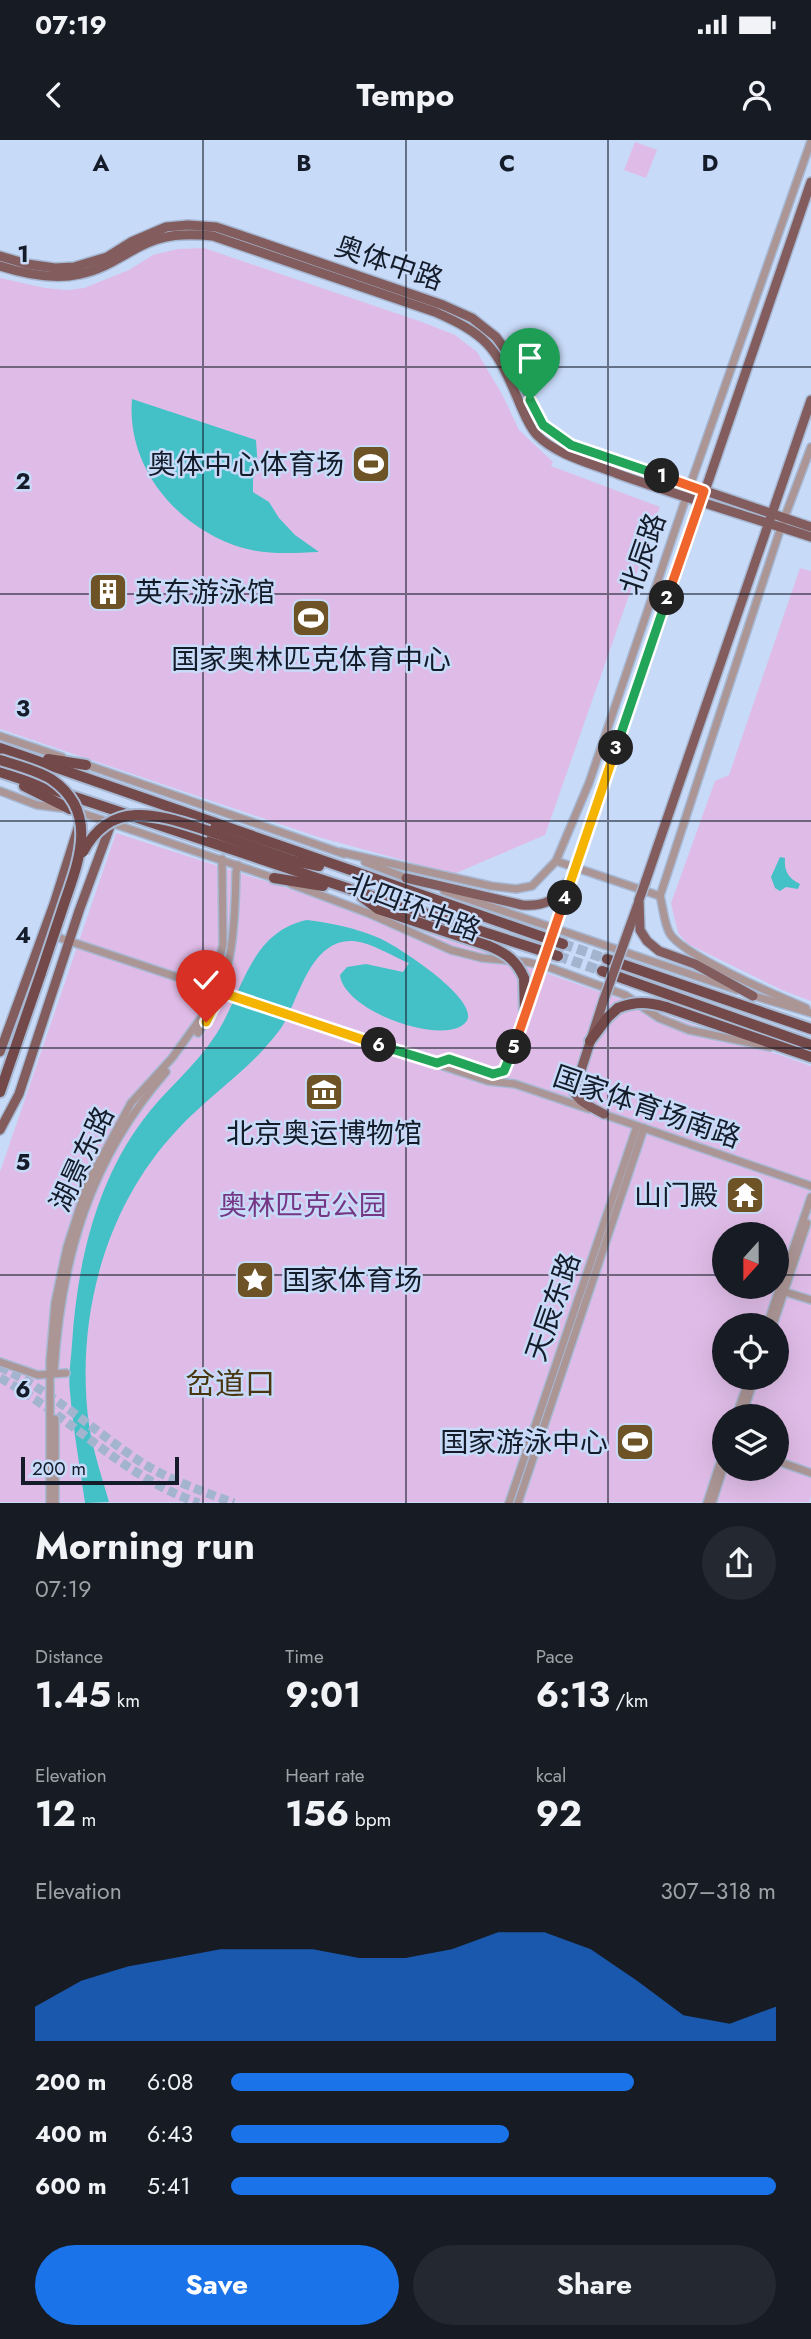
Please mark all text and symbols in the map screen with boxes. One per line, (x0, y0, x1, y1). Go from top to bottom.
text: 07:19 (35, 6, 107, 44)
text: Tempo (357, 72, 454, 118)
icon: back (35, 76, 73, 114)
icon: person (738, 76, 776, 114)
text: A (92, 146, 110, 180)
text: B (296, 146, 312, 180)
text: C (499, 146, 515, 180)
text: D (702, 146, 719, 180)
street label: 奥体中路 (329, 225, 449, 301)
text: 1 (17, 237, 29, 271)
pin (500, 328, 560, 400)
icon: arrive (511, 339, 549, 377)
sports icon: 奥体中心体育场 (350, 443, 392, 485)
place label: 奥体中心体育场 (148, 444, 344, 485)
pin: 1 (644, 458, 680, 494)
text: 1 (657, 462, 666, 489)
text: 2 (15, 464, 31, 498)
street label: 北辰路 (610, 508, 676, 600)
building icon: 英东游泳馆 (87, 571, 129, 613)
place label: 英东游泳馆 (135, 572, 275, 613)
pin: 2 (650, 580, 684, 616)
text: 2 (660, 584, 673, 611)
sports icon: 国家奥林匹克体育中心 (290, 597, 332, 639)
place label: 国家奥林匹克体育中心 (171, 639, 451, 680)
text: 3 (16, 691, 30, 725)
pin: 3 (598, 730, 634, 766)
text: 3 (610, 734, 621, 761)
street label: 北四环中路 (341, 863, 487, 951)
pin: 4 (548, 880, 582, 916)
text: 4 (558, 884, 571, 911)
text: 4 (15, 918, 31, 952)
pin (176, 950, 236, 1022)
icon: check (187, 961, 225, 999)
pin: 6 (362, 1028, 396, 1062)
pin: 5 (496, 1030, 532, 1065)
text: 6 (372, 1031, 385, 1058)
text: 5 (507, 1033, 520, 1060)
street label: 国家体育场南路 (548, 1056, 746, 1158)
museum icon: 北京奥运博物馆 (303, 1071, 345, 1113)
street label: 湖景东路 (40, 1100, 124, 1218)
place label: 北京奥运博物馆 (226, 1113, 422, 1154)
text: 5 (16, 1145, 30, 1179)
temple icon: 山门殿 (724, 1174, 766, 1216)
place label: 山门殿 (634, 1175, 718, 1216)
park label: 奥林匹克公园 (219, 1185, 387, 1226)
north arrow (712, 1222, 789, 1298)
map controls (712, 1222, 789, 1481)
street label: 天辰东路 (515, 1247, 591, 1367)
place icon: 国家体育场 (234, 1259, 276, 1301)
place label: 国家体育场 (282, 1260, 422, 1301)
button: locate (712, 1313, 789, 1390)
district label: 岔道口 (185, 1362, 275, 1405)
text: 6 (15, 1372, 31, 1406)
button: layers (712, 1404, 789, 1481)
sports icon: 国家游泳中心 (614, 1421, 656, 1463)
place label: 国家游泳中心 (440, 1422, 608, 1463)
scale bar (21, 1454, 178, 1485)
text: 200 m (32, 1455, 86, 1482)
text: Morning run (35, 1518, 255, 1573)
button: share (702, 1526, 776, 1600)
text: 07:19 (35, 1572, 91, 1606)
text: Distance (35, 1643, 103, 1670)
text: Time (285, 1643, 324, 1670)
text: Pace (536, 1643, 574, 1670)
text: 1.45 (35, 1670, 111, 1720)
text: 9:01 (285, 1670, 361, 1720)
text: 6:13 (536, 1670, 610, 1720)
text: km (111, 1687, 140, 1714)
text: /km (610, 1687, 649, 1714)
text: Elevation (35, 1762, 107, 1789)
text: Heart rate (285, 1762, 365, 1789)
text: kcal (536, 1762, 566, 1789)
text: 12 (35, 1789, 76, 1839)
text: 156 (285, 1789, 349, 1839)
text: 92 (536, 1789, 582, 1839)
text: m (76, 1806, 96, 1833)
text: bpm (349, 1806, 391, 1833)
text: Elevation (35, 1874, 122, 1908)
text: 307–318 m (660, 1874, 776, 1908)
text: 200 m (35, 2065, 106, 2099)
text: 6:08 (147, 2065, 194, 2099)
text: 400 m (35, 2117, 107, 2151)
text: 6:43 (147, 2117, 193, 2151)
text: 600 m (35, 2169, 107, 2203)
text: 5:41 (147, 2169, 191, 2203)
button: Save (35, 2245, 399, 2325)
button: Share (413, 2245, 776, 2325)

